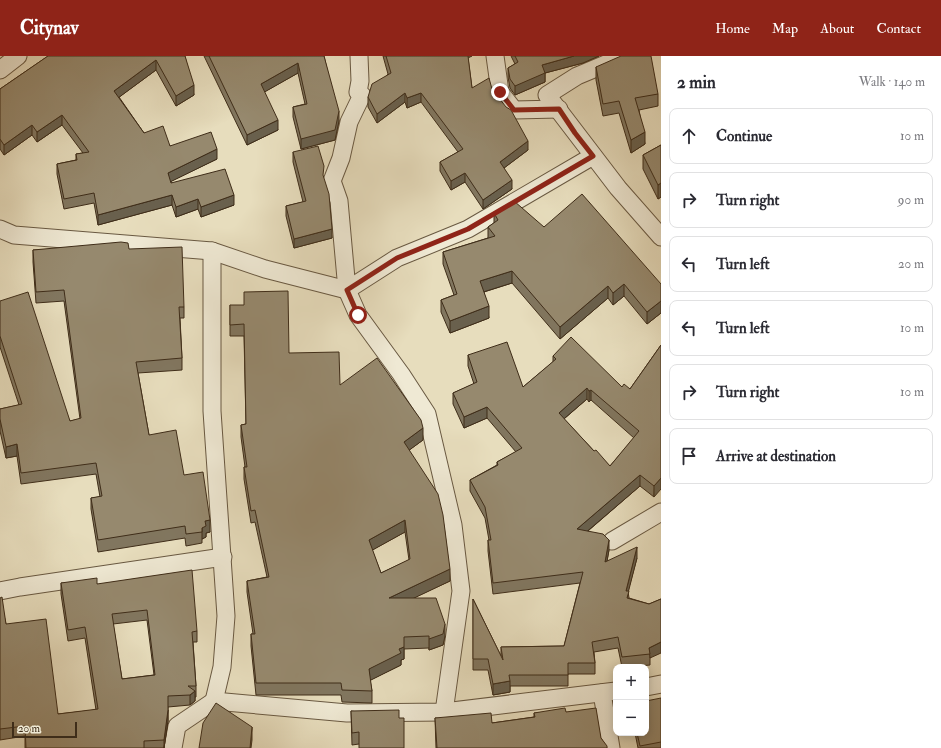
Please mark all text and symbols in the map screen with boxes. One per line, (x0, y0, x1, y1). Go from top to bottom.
text: Citynav (20, 16, 79, 40)
text: Home (715, 20, 750, 37)
text: Map (772, 20, 798, 37)
text: About (820, 20, 854, 37)
text: Contact (876, 20, 921, 37)
text: 2 min (677, 72, 716, 93)
text: Walk · 140 m (859, 74, 925, 90)
route end (491, 83, 509, 101)
icon: ahead (678, 125, 700, 147)
text: Continue (716, 127, 772, 146)
text: 10 m (900, 128, 924, 144)
icon: right (678, 189, 700, 211)
text: Turn right (716, 191, 779, 210)
text: 90 m (898, 192, 924, 208)
icon: left (678, 253, 700, 275)
text: Turn left (716, 255, 770, 274)
text: 20 m (898, 256, 924, 272)
route start (349, 306, 367, 324)
icon: left (678, 317, 700, 339)
text: Turn left (716, 319, 770, 338)
text: 10 m (900, 320, 924, 336)
icon: right (678, 381, 700, 403)
text: Turn right (716, 383, 779, 402)
text: 10 m (900, 384, 924, 400)
icon: arrive (678, 445, 700, 467)
text: Arrive at destination (716, 447, 836, 466)
map controls (613, 664, 649, 736)
button: + (613, 664, 649, 700)
button: − (613, 700, 649, 736)
scale bar (12, 720, 77, 739)
text: 20 m (18, 722, 40, 735)

